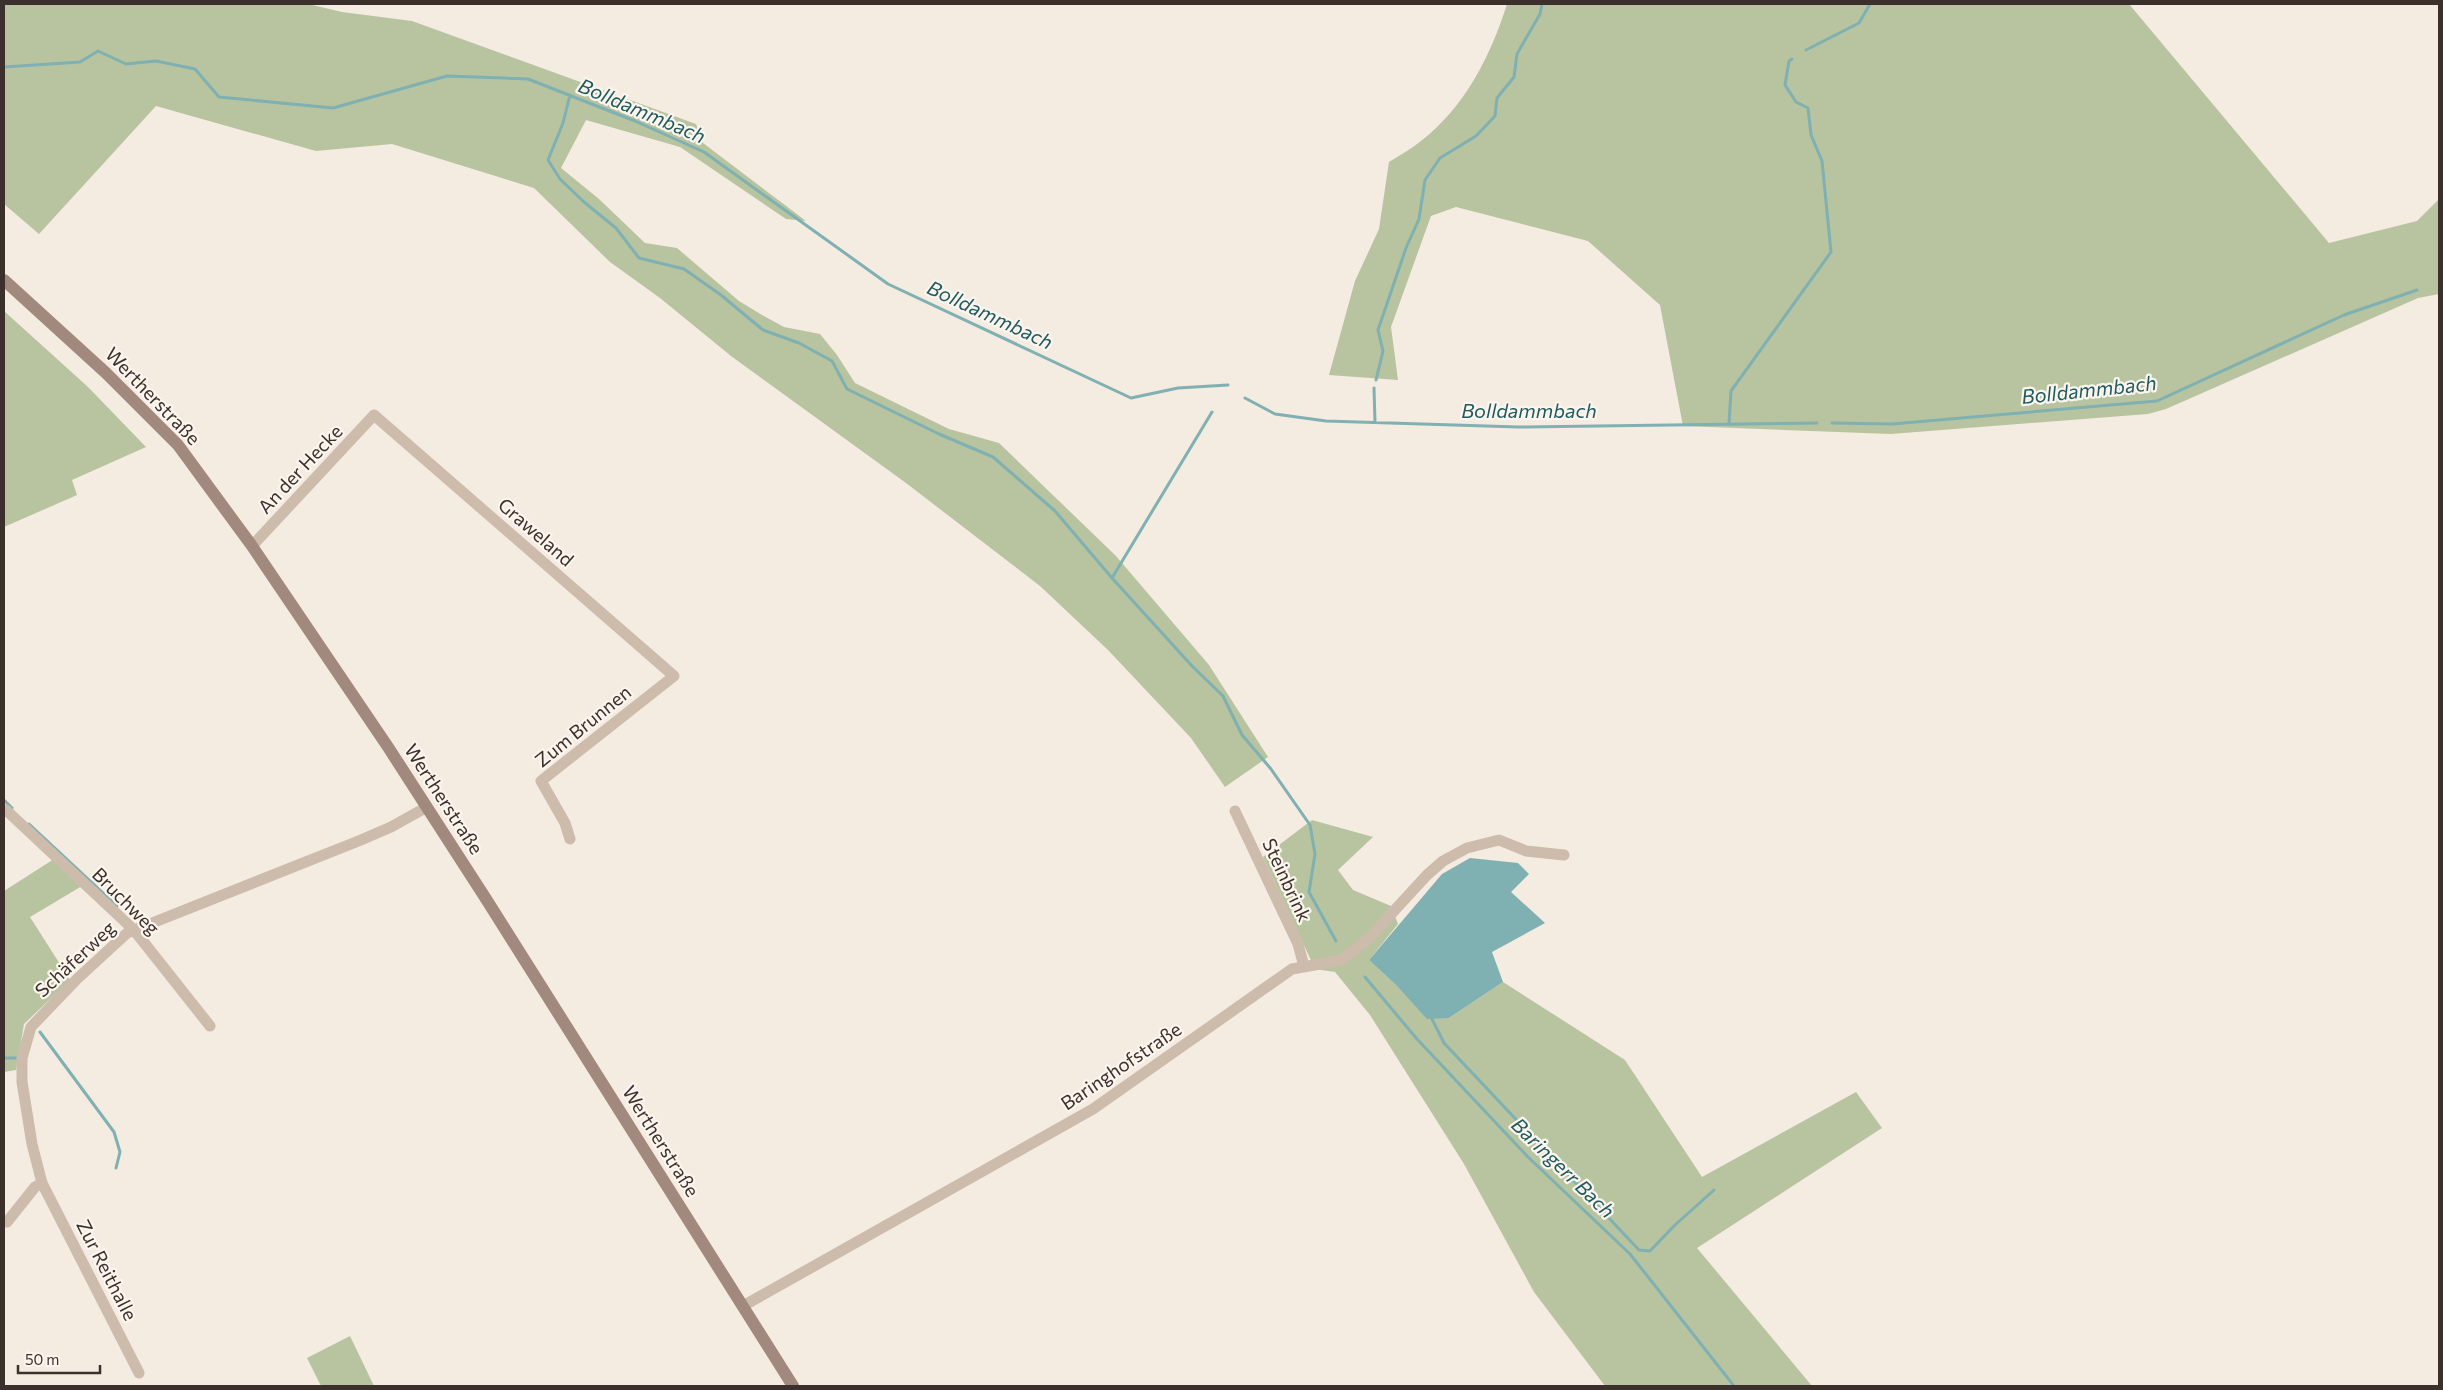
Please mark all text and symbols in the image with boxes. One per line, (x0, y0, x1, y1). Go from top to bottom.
water label: Bolldammbach (575, 73, 709, 148)
water label: Bolldammbach (924, 275, 1057, 354)
street label: Wertherstraße (101, 342, 206, 449)
water label: Bolldammbach (2020, 370, 2158, 408)
water label: Bolldammbach (1461, 398, 1597, 422)
street label: An der Hecke (253, 419, 347, 518)
street label: Graweland (494, 493, 579, 571)
street label: Zum Brunnen (530, 680, 635, 771)
street label: Wertherstraße (400, 739, 489, 858)
street label: Steinbrink (1258, 834, 1317, 925)
street label: Bruchweg (88, 862, 165, 939)
street label: Schäferweg (30, 916, 119, 1002)
street label: Baringhofstraße (1056, 1017, 1185, 1114)
street label: Wertherstraße (618, 1081, 705, 1201)
water label: Baringerr Bach (1507, 1112, 1620, 1222)
street label: Zur Reithalle (72, 1216, 143, 1324)
scale bar (18, 1342, 100, 1374)
text: 50 m (25, 1350, 59, 1368)

